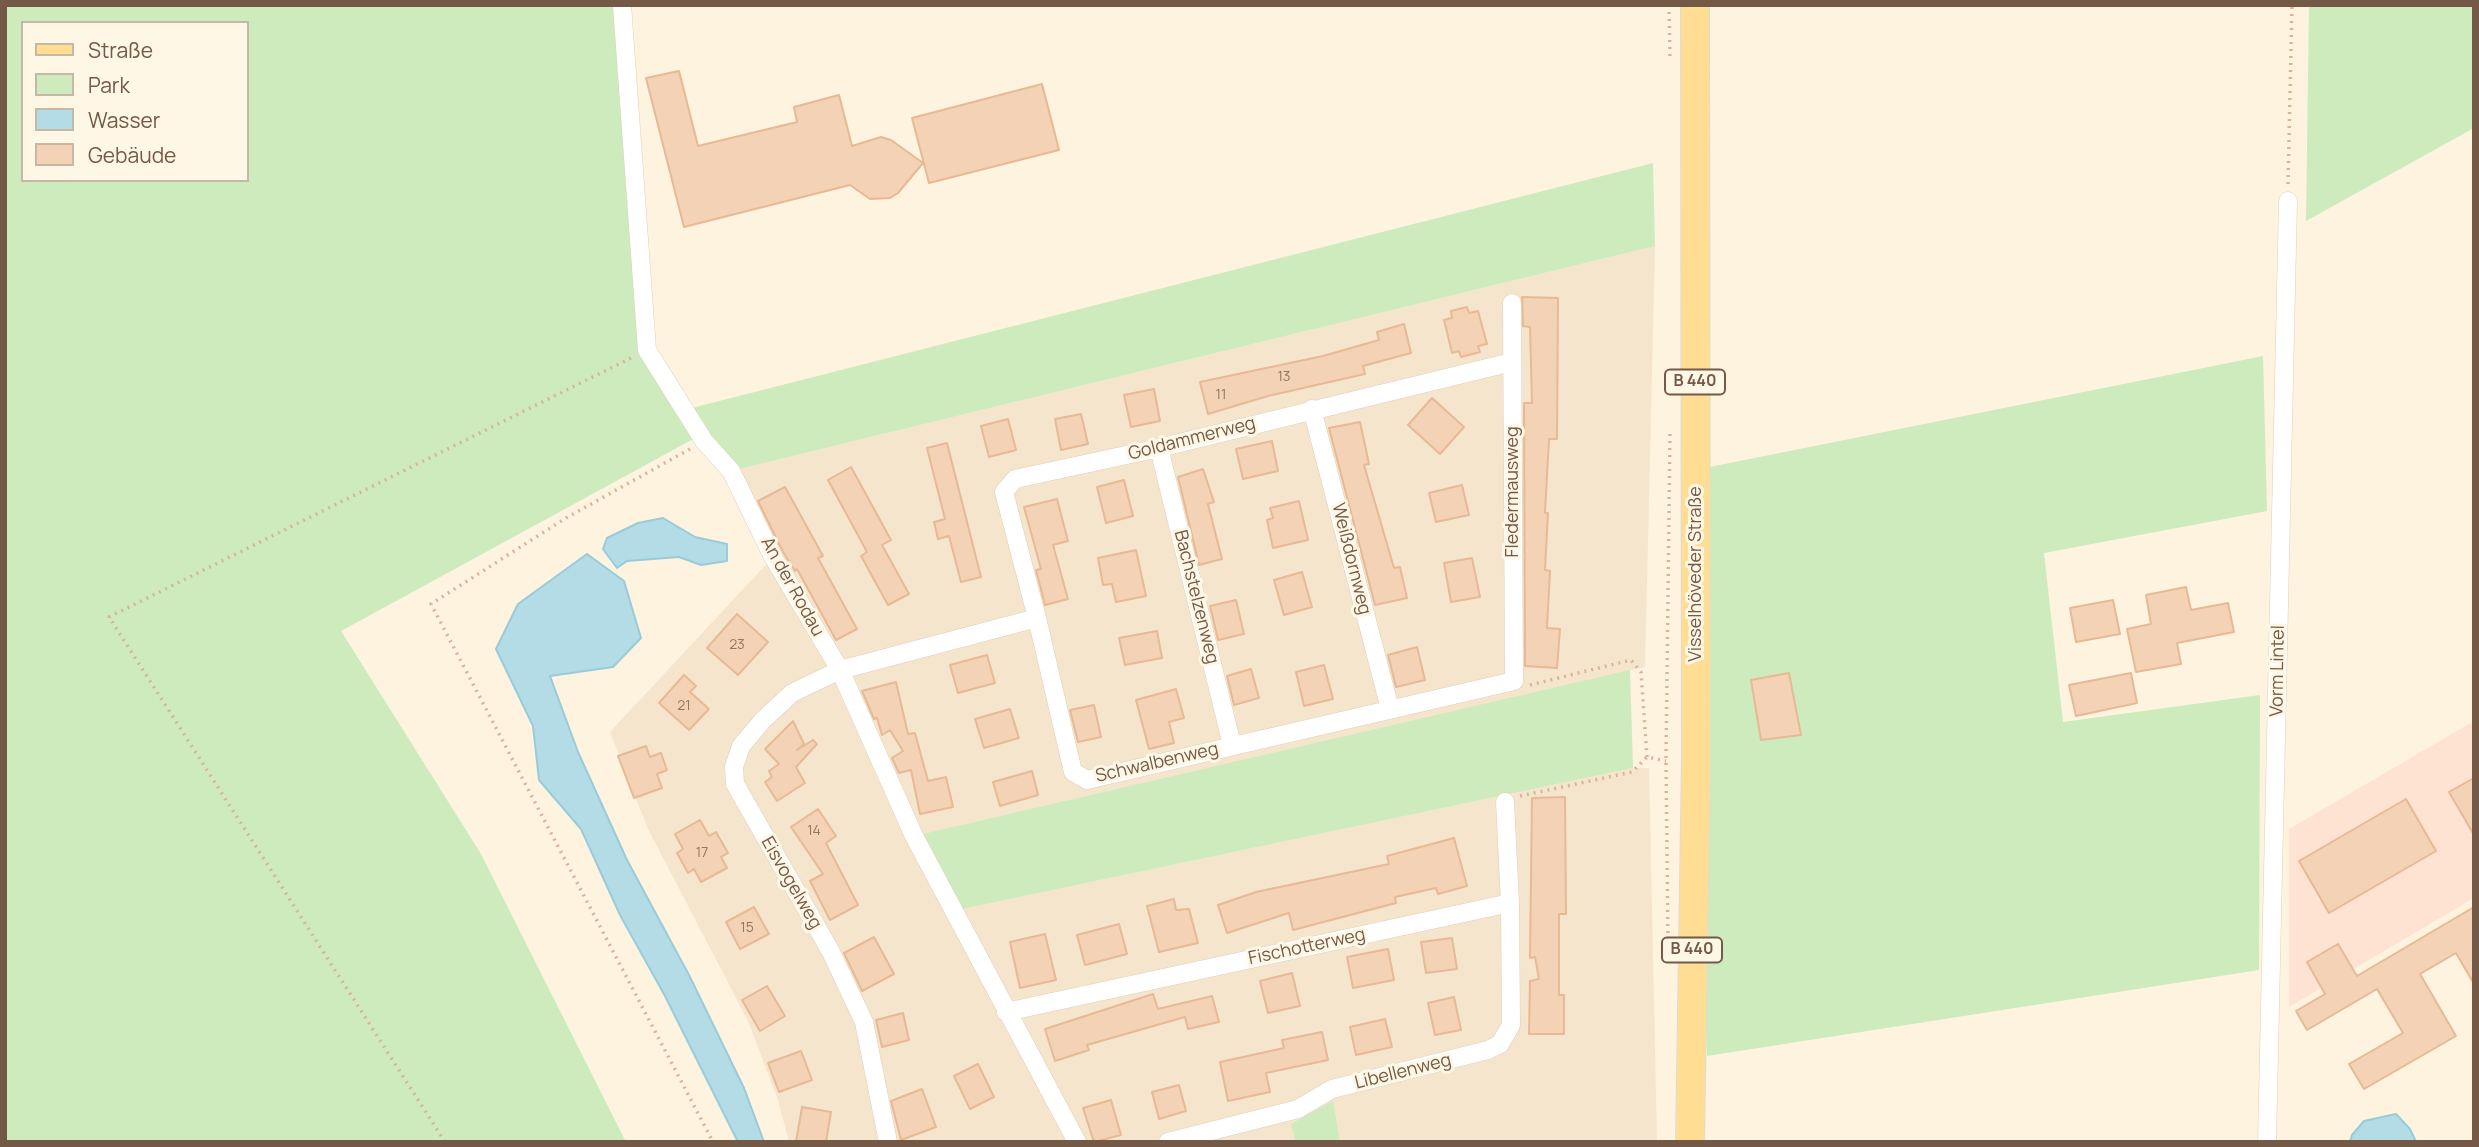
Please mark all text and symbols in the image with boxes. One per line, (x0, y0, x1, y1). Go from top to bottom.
legend (21, 21, 248, 182)
text: Straße (88, 36, 153, 64)
text: Park (88, 71, 130, 99)
text: Wasser (88, 106, 160, 134)
text: Gebäude (88, 141, 176, 169)
house number: 13 (1277, 369, 1291, 385)
road number: B 440 (1665, 370, 1725, 394)
house number: 11 (1216, 387, 1226, 403)
street label: Goldammerweg (1126, 413, 1258, 465)
street label: Fledermausweg (1502, 426, 1524, 558)
street label: Visselhöveder Straße (1685, 486, 1707, 662)
street label: Weißdornweg (1327, 501, 1375, 617)
street label: Bachstelzenweg (1169, 528, 1223, 666)
street label: An der Rodau (756, 534, 828, 640)
street label: Vorm Lintel (2266, 625, 2290, 717)
house number: 23 (729, 637, 745, 653)
house number: 21 (677, 698, 691, 714)
street label: Schwalbenweg (1093, 738, 1221, 788)
house number: 14 (807, 823, 821, 839)
street label: Eisvogelweg (756, 833, 826, 933)
house number: 17 (696, 845, 708, 861)
house number: 15 (740, 920, 754, 936)
street label: Fischotterweg (1247, 924, 1367, 970)
road number: B 440 (1662, 938, 1722, 962)
street label: Libellenweg (1353, 1050, 1453, 1094)

